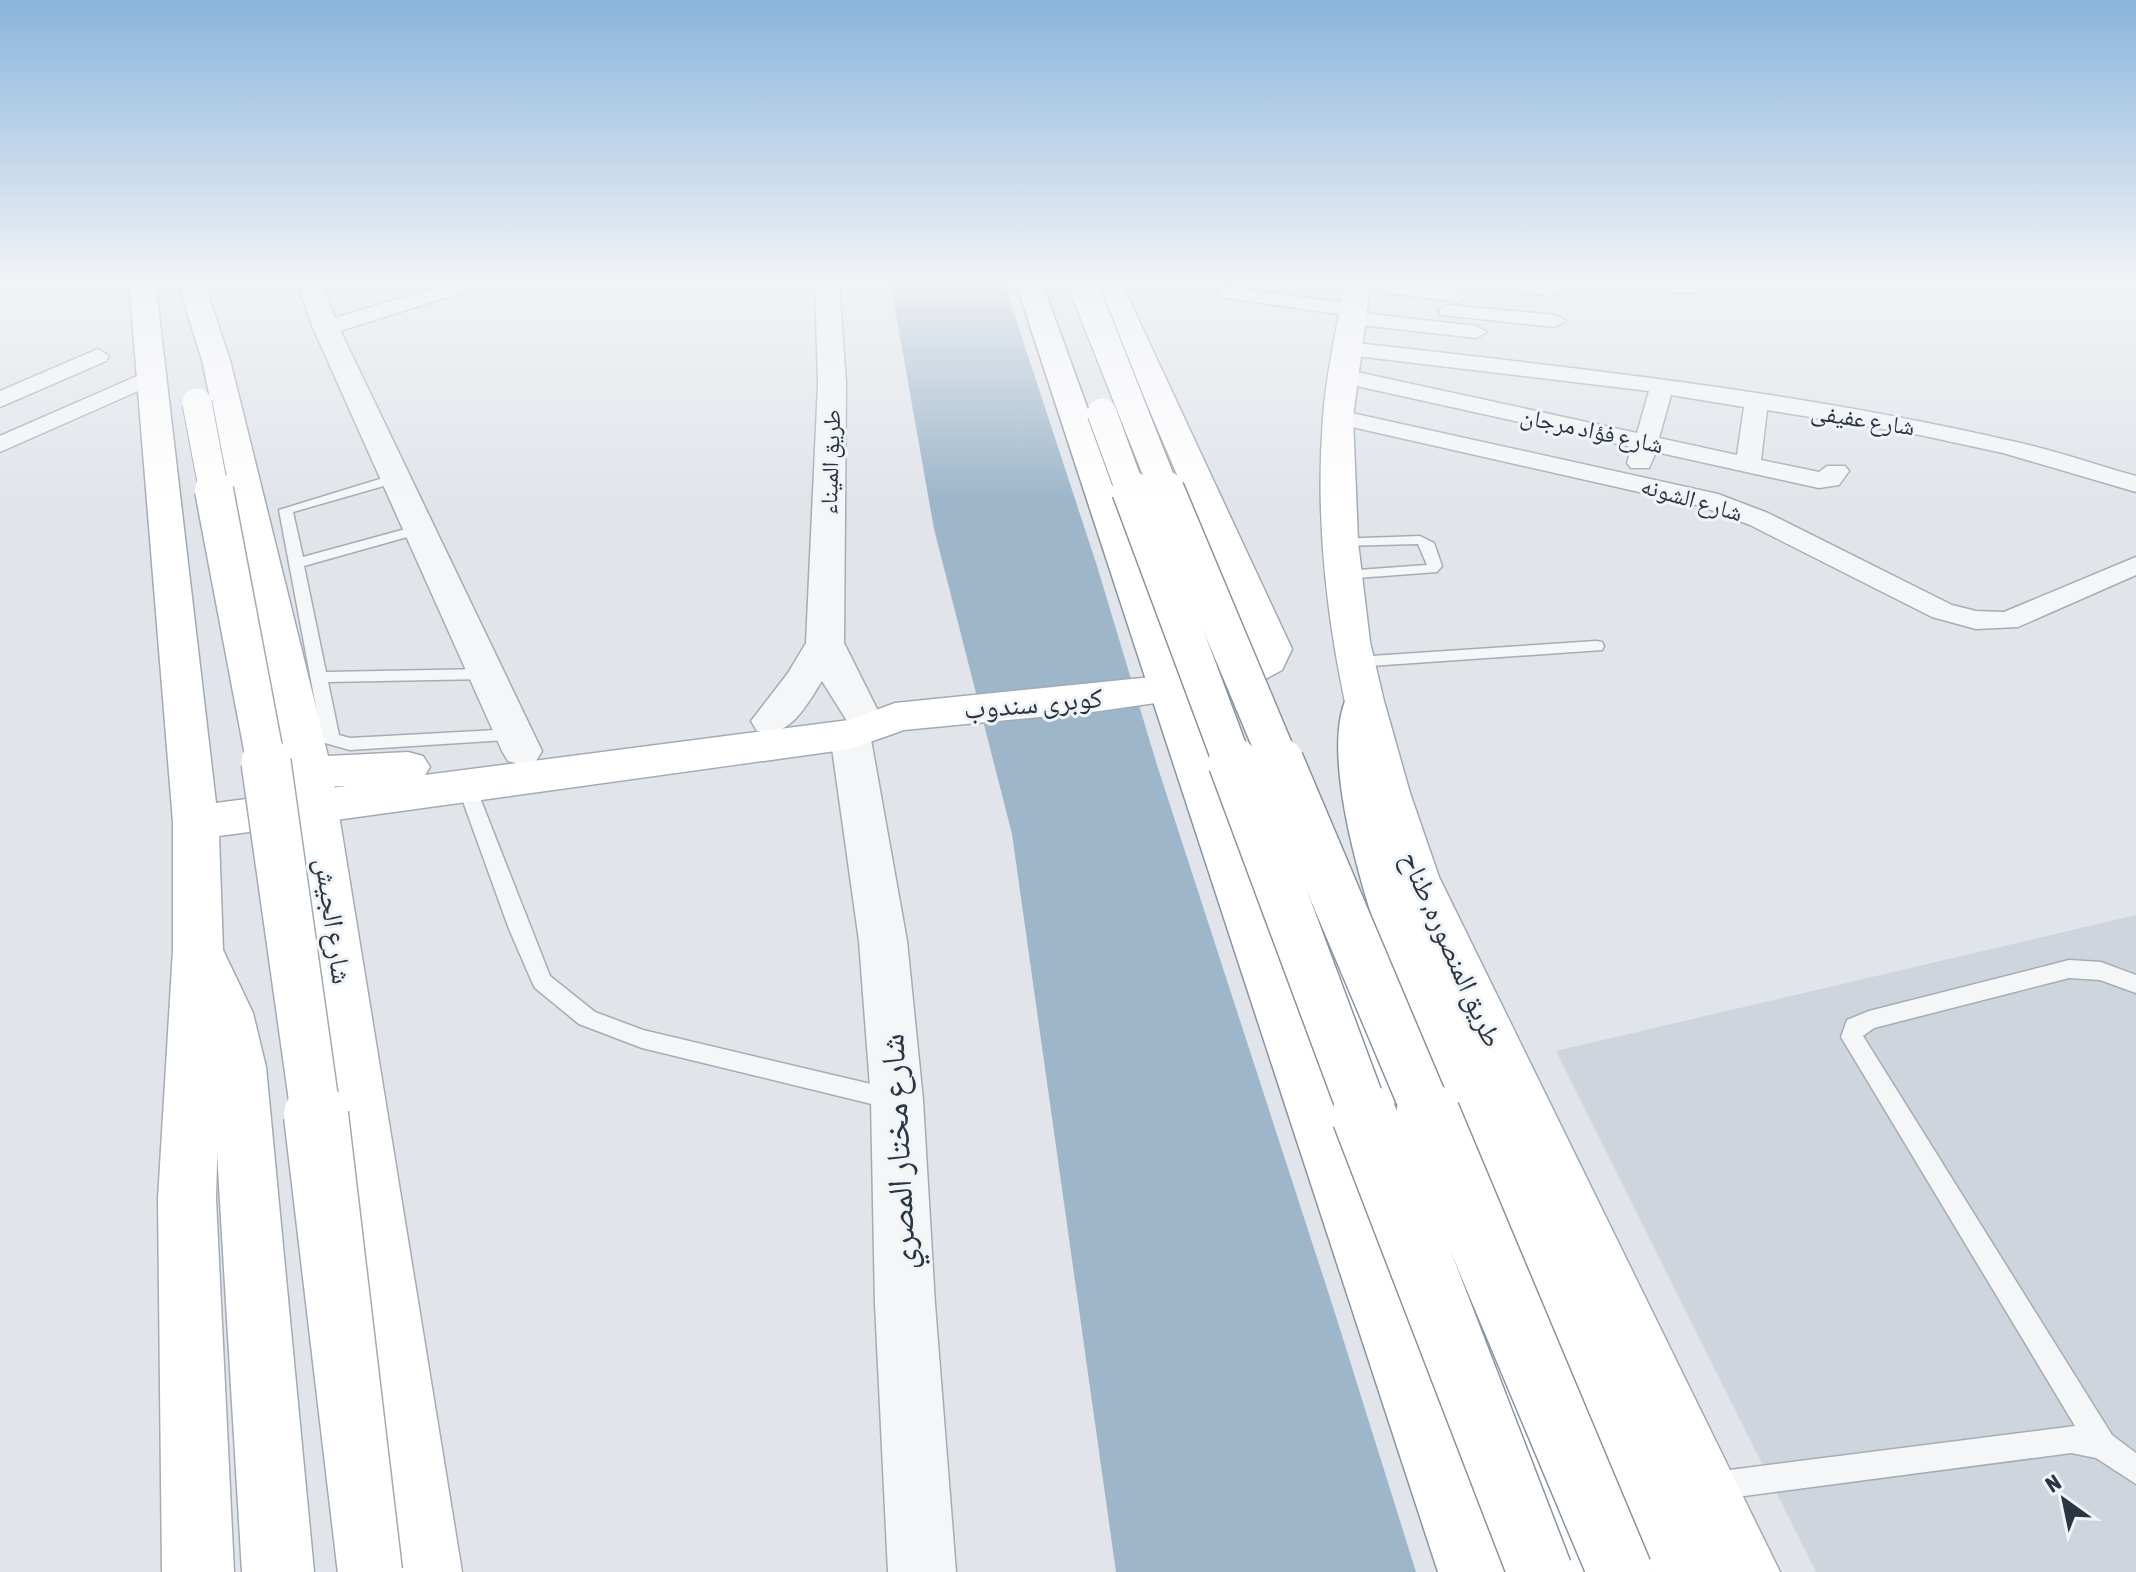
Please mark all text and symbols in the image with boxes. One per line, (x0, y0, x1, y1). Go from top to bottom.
street label: شارع عفيفى (1809, 397, 1917, 443)
street label: شارع فؤاد مرجان (1518, 402, 1666, 460)
street label: طريق الميناء (815, 409, 846, 515)
street label: شارع الشونه (1638, 472, 1746, 528)
street label: كوبرى سندوب (962, 681, 1104, 726)
street label: طريق المنصوره, طناح (1393, 846, 1510, 1053)
street label: شارع الجيش (307, 856, 359, 986)
street label: شارع مختار المصري (871, 1032, 931, 1271)
north arrow (2024, 1460, 2104, 1540)
text: N (2041, 1469, 2066, 1498)

